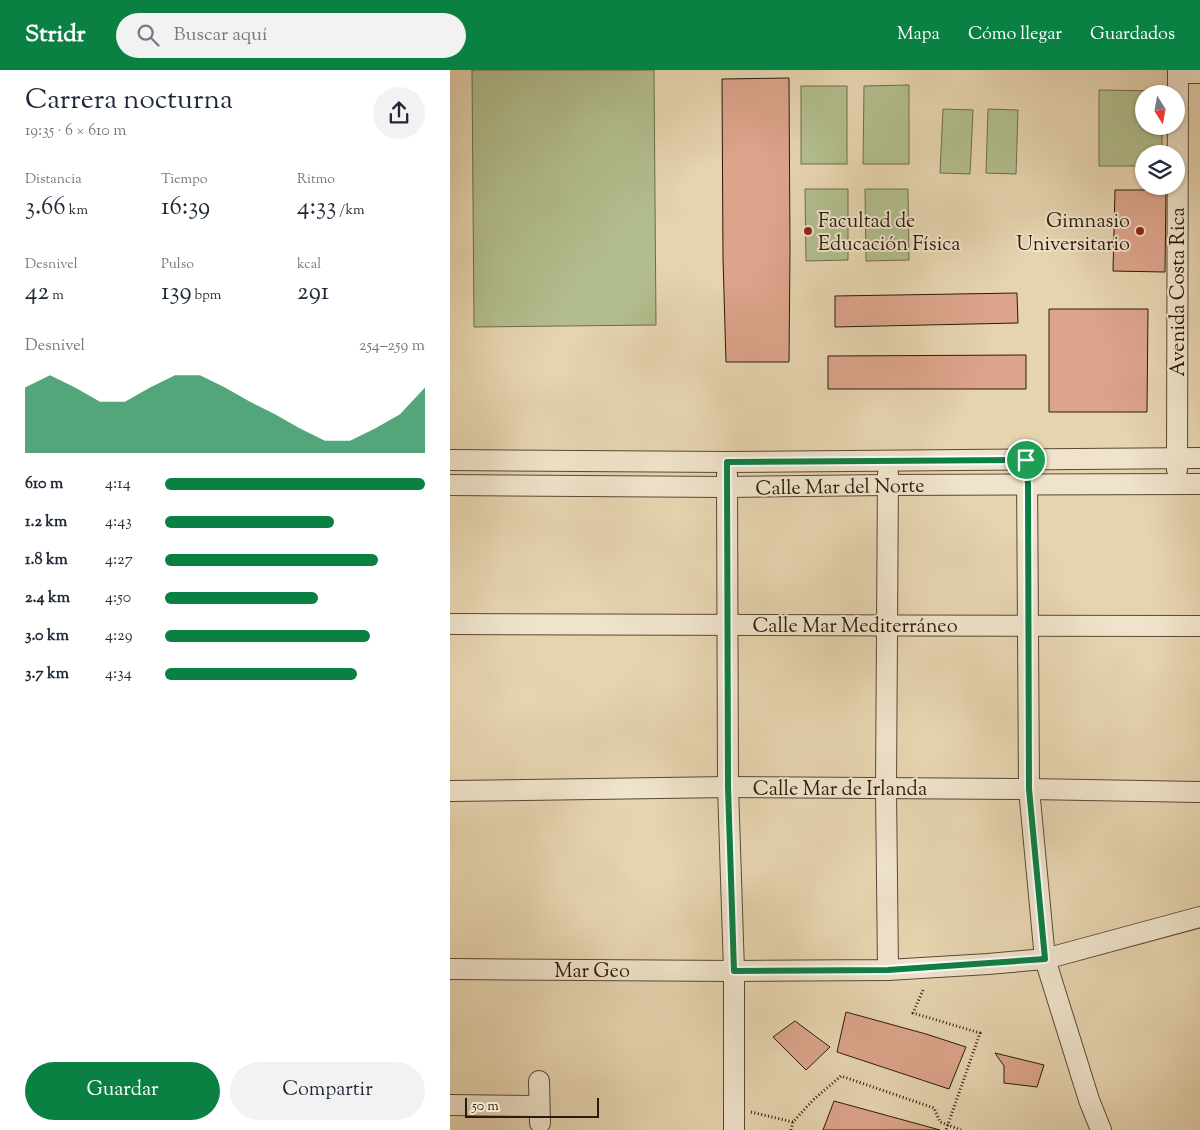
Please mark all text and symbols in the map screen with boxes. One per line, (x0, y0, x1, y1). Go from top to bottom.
search box (116, 13, 466, 58)
text: Stridr (25, 18, 86, 52)
icon: search (134, 21, 162, 49)
text: Buscar aquí (174, 22, 267, 49)
text: Mapa (897, 22, 940, 48)
text: Cómo llegar (968, 22, 1062, 48)
text: Guardados (1090, 22, 1175, 48)
text: Carrera nocturna (25, 81, 233, 121)
north arrow (1135, 85, 1185, 135)
map controls (1135, 85, 1185, 195)
button: share (373, 87, 425, 139)
text: 19:35 · 6 × 610 m (25, 120, 126, 143)
button: layers (1135, 145, 1185, 195)
text: Distancia (25, 170, 82, 190)
text: Tiempo (161, 170, 207, 190)
text: Ritmo (297, 170, 335, 190)
text: 3.66 (25, 190, 66, 226)
text: 16:39 (161, 190, 210, 226)
text: 4:33 (297, 190, 336, 226)
text: km (66, 201, 88, 221)
text: /km (336, 201, 365, 221)
street label: Avenida Costa Rica (1165, 207, 1194, 377)
place label: Facultad de Educación Física (818, 208, 960, 260)
place label: Gimnasio Universitario (1016, 208, 1130, 260)
marker: Facultad de Educación Física (802, 225, 814, 237)
marker: Gimnasio Universitario (1134, 225, 1146, 237)
text: Desnivel (25, 255, 78, 275)
text: Pulso (161, 255, 194, 275)
text: kcal (297, 255, 321, 275)
text: 42 (25, 275, 49, 311)
text: 139 (161, 275, 192, 311)
text: 291 (297, 275, 329, 311)
text: m (49, 286, 64, 306)
text: bpm (192, 286, 221, 306)
text: Desnivel (25, 335, 85, 358)
text: 254–259 m (359, 335, 425, 358)
pin (1005, 439, 1047, 481)
icon: arrive (1012, 446, 1040, 474)
text: 610 m (25, 473, 63, 496)
text: 4:14 (105, 473, 131, 496)
street label: Calle Mar del Norte (755, 473, 925, 504)
text: 1.2 km (25, 511, 67, 534)
text: 4:43 (105, 511, 132, 534)
text: 1.8 km (25, 549, 68, 572)
text: 4:27 (105, 549, 133, 572)
text: 2.4 km (25, 587, 70, 610)
text: 4:50 (105, 587, 131, 610)
street label: Calle Mar Mediterráneo (752, 613, 958, 642)
text: 3.0 km (25, 625, 69, 648)
text: 4:29 (105, 625, 133, 648)
text: 3.7 km (25, 663, 69, 686)
text: 4:34 (105, 663, 132, 686)
street label: Calle Mar de Irlanda (753, 776, 927, 805)
street label: Mar Geo (554, 958, 630, 987)
button: Guardar (25, 1062, 220, 1120)
button: Compartir (230, 1062, 425, 1120)
scale bar (465, 1095, 599, 1118)
text: 50 m (472, 1097, 499, 1117)

